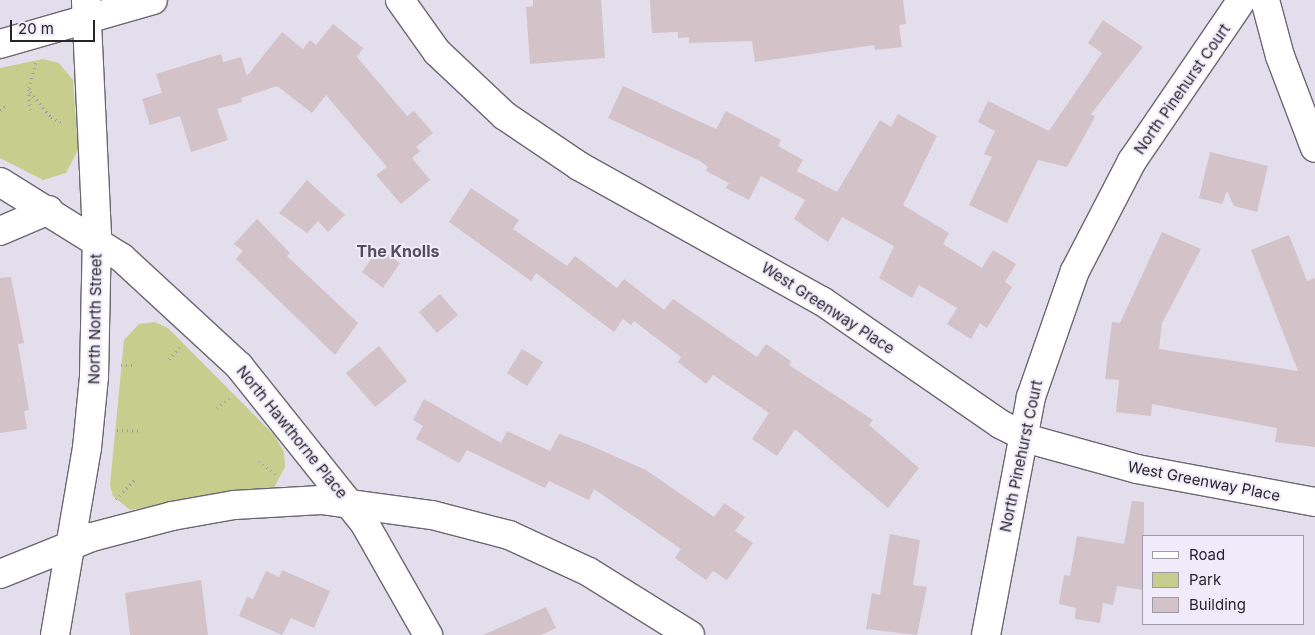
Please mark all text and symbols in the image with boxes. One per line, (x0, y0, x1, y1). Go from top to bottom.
scale bar (12, 10, 98, 42)
text: 20 m (18, 19, 54, 38)
street label: North Pinehurst Court (1130, 20, 1234, 158)
district label: The Knolls (357, 241, 439, 261)
street label: North North Street (85, 254, 105, 384)
street label: West Greenway Place (758, 258, 898, 358)
street label: North Hawthorne Place (233, 362, 351, 502)
street label: North Pinehurst Court (996, 378, 1046, 534)
street label: West Greenway Place (1126, 457, 1282, 505)
legend (1142, 535, 1305, 625)
text: Road (1189, 545, 1225, 564)
text: Park (1189, 570, 1221, 589)
text: Building (1189, 595, 1246, 614)

